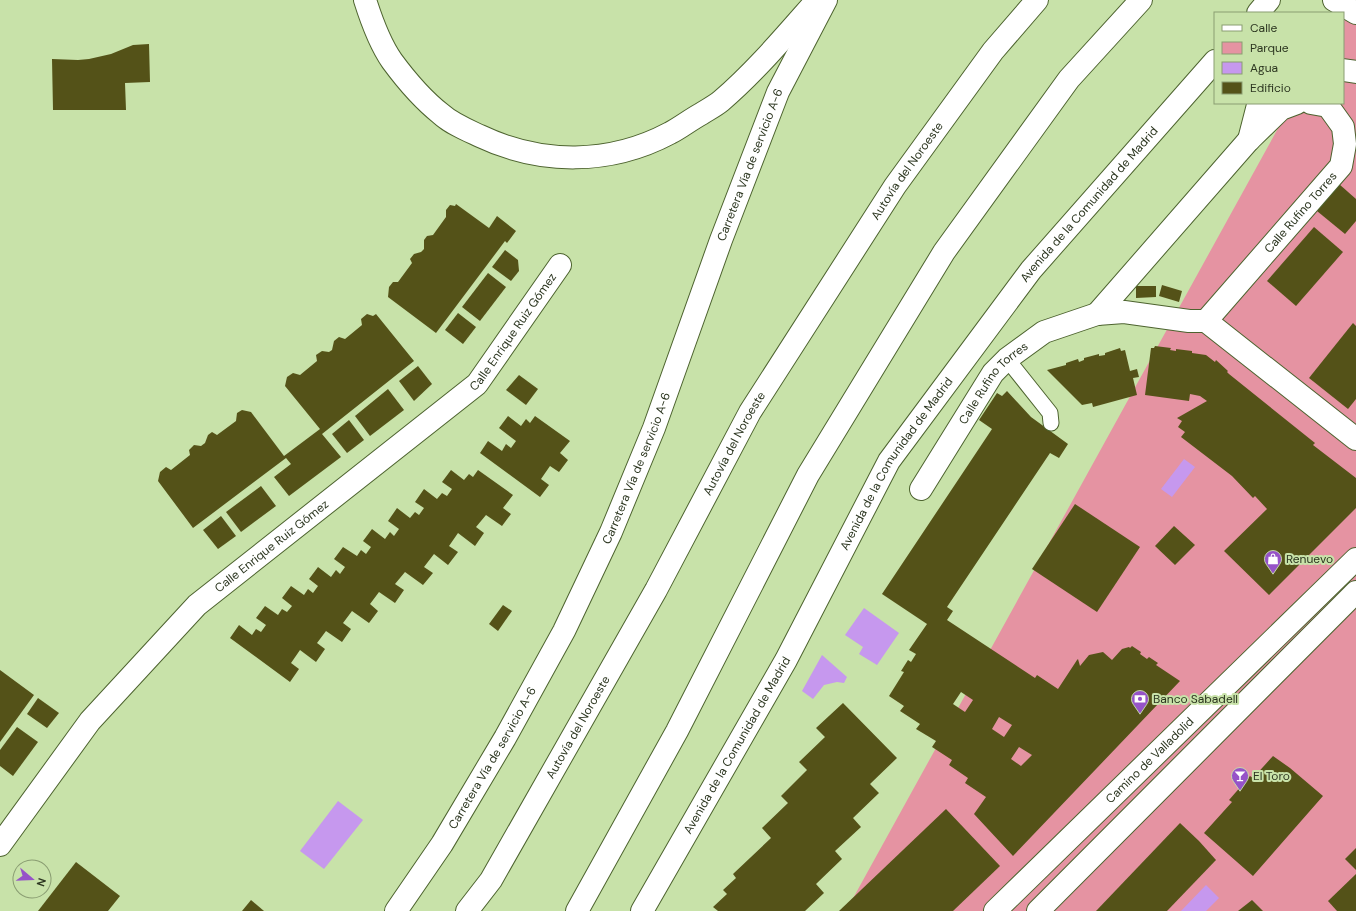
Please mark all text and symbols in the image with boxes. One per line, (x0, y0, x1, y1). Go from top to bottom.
legend (1214, 12, 1344, 104)
text: Calle (1250, 20, 1277, 36)
text: Parque (1250, 40, 1289, 56)
text: Agua (1250, 60, 1278, 76)
text: Edificio (1250, 80, 1291, 96)
street label: Carretera Vía de servicio A-6 (713, 86, 787, 243)
street label: Autovía del Noroeste (867, 119, 947, 223)
street label: Avenida de la Comunidad de Madrid (1017, 123, 1162, 285)
street label: Calle Rufino Torres (1261, 168, 1340, 256)
street label: Calle Enrique Ruiz Gómez (466, 270, 560, 395)
street label: Calle Rufino Torres (955, 338, 1031, 427)
street label: Avenida de la Comunidad de Madrid (836, 374, 957, 553)
street label: Autovía del Noroeste (699, 388, 769, 498)
street label: Carretera Vía de servicio A-6 (598, 390, 674, 547)
street label: Calle Enrique Ruiz Gómez (211, 496, 332, 596)
shop icon: Renuevo (1263, 549, 1283, 574)
place label: Renuevo (1286, 551, 1333, 567)
street label: Avenida de la Comunidad de Madrid (680, 654, 794, 837)
street label: Autovía del Noroeste (542, 673, 614, 782)
street label: Carretera Vía de servicio A-6 (445, 684, 540, 832)
bank icon: Banco Sabadell (1130, 689, 1150, 714)
place label: Banco Sabadell (1153, 691, 1238, 707)
street label: Camino de Valladolid (1102, 714, 1197, 807)
bar icon: El Toro (1230, 766, 1250, 791)
place label: El Toro (1253, 768, 1290, 784)
north arrow (12, 859, 52, 899)
text: N (34, 876, 49, 888)

